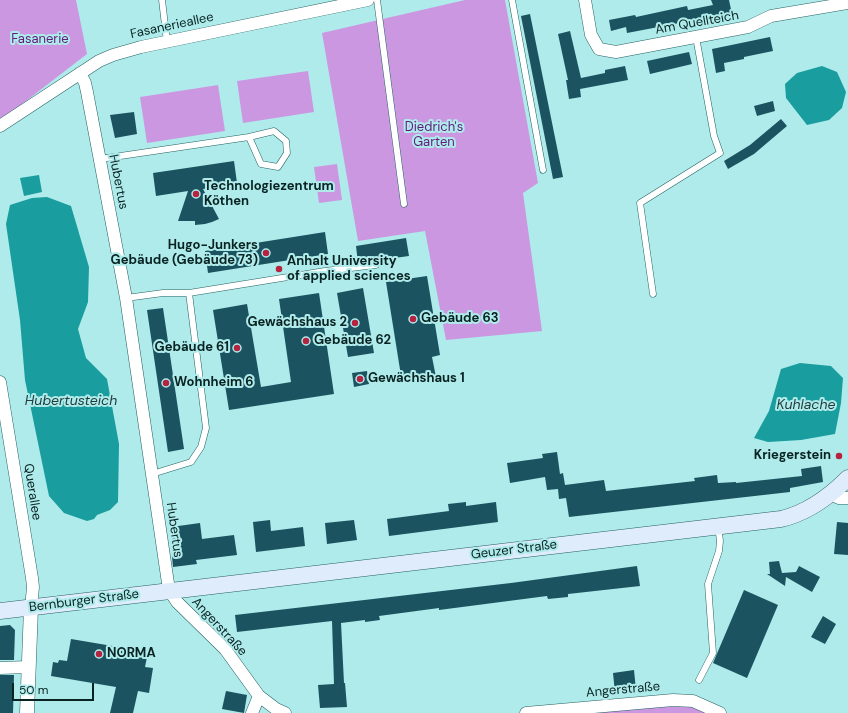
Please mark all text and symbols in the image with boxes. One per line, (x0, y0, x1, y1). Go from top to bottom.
street label: Am Quellteich (654, 8, 740, 38)
street label: Fasanerieallee (129, 10, 215, 42)
park label: Fasanerie (11, 32, 69, 48)
park label: Diedrich's Garten (405, 120, 463, 151)
street label: Hubertus (105, 153, 131, 211)
place label: Technologiezentrum Köthen (204, 179, 334, 210)
marker: Technologiezentrum Köthen (191, 189, 201, 199)
place label: Hugo-Junkers Gebäude (Gebäude 73) (111, 238, 258, 269)
marker: Hugo-Junkers Gebäude (Gebäude 73) (261, 248, 271, 258)
place label: Anhalt University of applied sciences (287, 254, 411, 285)
marker: Anhalt University of applied sciences (274, 264, 284, 274)
place label: Gebäude 63 (421, 311, 499, 327)
marker: Gebäude 63 (408, 314, 418, 324)
place label: Gewächshaus 2 (247, 315, 347, 331)
marker: Gewächshaus 2 (350, 318, 360, 328)
place label: Gebäude 62 (314, 333, 391, 349)
marker: Gebäude 62 (301, 336, 311, 346)
place label: Gebäude 61 (155, 340, 229, 356)
marker: Gebäude 61 (232, 343, 242, 353)
place label: Gewächshaus 1 (368, 371, 465, 387)
marker: Gewächshaus 1 (355, 374, 365, 384)
place label: Wohnheim 6 (174, 375, 253, 391)
marker: Wohnheim 6 (161, 378, 171, 388)
water label: Hubertusteich (25, 393, 117, 409)
water label: Kuhlache (777, 397, 835, 413)
place label: Kriegerstein (754, 448, 831, 464)
marker: Kriegerstein (834, 451, 844, 461)
street label: Querallee (20, 462, 44, 522)
street label: Hubertus (162, 501, 186, 559)
street label: Geuzer Straße (470, 537, 558, 563)
street label: Bernburger Straße (28, 587, 140, 615)
street label: Angerstraße (188, 595, 250, 659)
place label: NORMA (107, 646, 156, 662)
marker: NORMA (94, 649, 104, 659)
scale bar (14, 675, 96, 701)
street label: Angerstraße (585, 679, 661, 701)
text: 50 m (19, 682, 48, 698)

